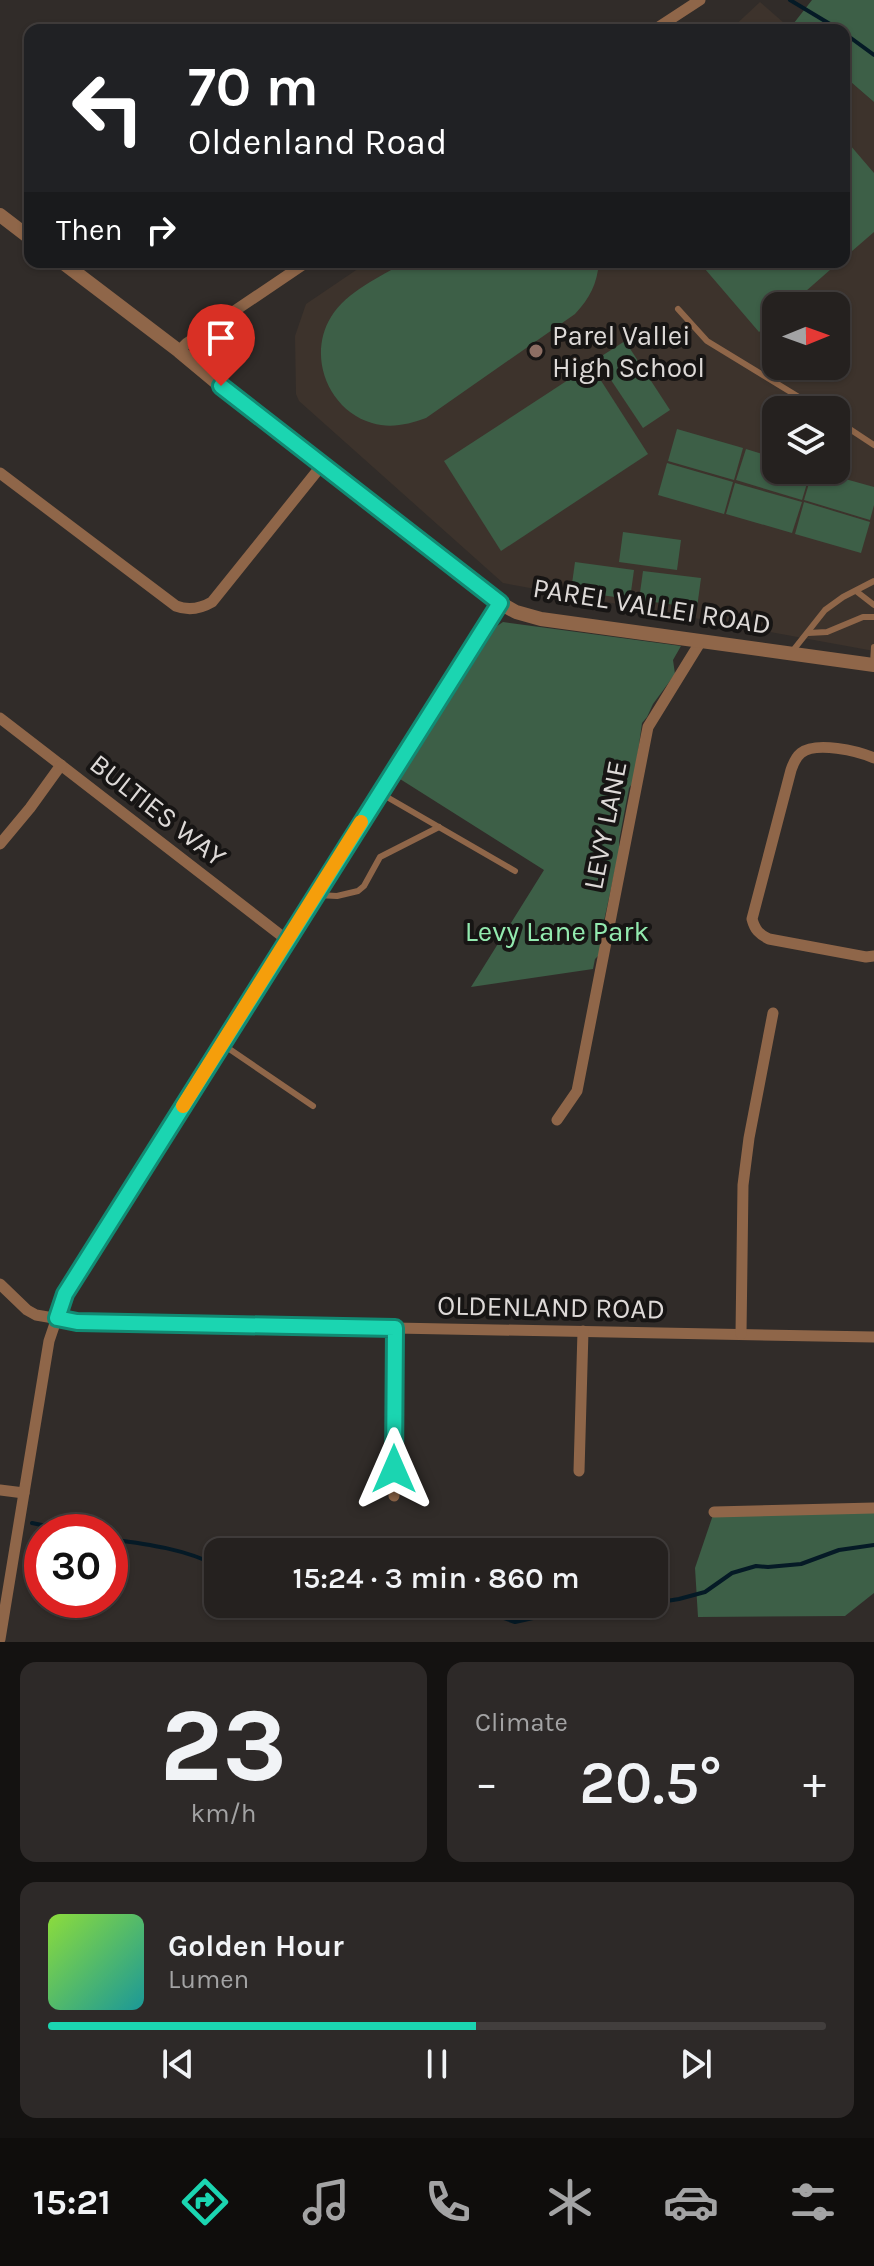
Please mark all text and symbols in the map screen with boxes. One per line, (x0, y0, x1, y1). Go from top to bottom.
text: 70 m (188, 54, 319, 119)
icon: left (56, 56, 160, 160)
text: Oldenland Road (188, 121, 447, 163)
icon: right (139, 208, 183, 252)
text: Then (56, 212, 123, 248)
north arrow (762, 292, 850, 380)
map controls (762, 292, 850, 484)
pin (187, 304, 255, 386)
icon: arrive (199, 316, 243, 360)
place label: Parel Vallei High School (552, 319, 705, 384)
marker: Parel Vallei High School (527, 342, 545, 360)
button: layers (762, 396, 850, 484)
street label: PAREL VALLEI ROAD (531, 571, 773, 641)
street label: BULTIES WAY (83, 747, 233, 874)
street label: LEVY LANE (576, 758, 634, 892)
park label: Levy Lane Park (465, 915, 649, 948)
street label: OLDENLAND ROAD (437, 1289, 665, 1325)
position arrow (352, 1427, 436, 1511)
speed limit sign: 30 (24, 1514, 128, 1618)
text: 15:24 · 3 min · 860 m (292, 1560, 580, 1596)
text: 23 (160, 1685, 287, 1806)
text: Climate (475, 1707, 568, 1738)
text: 20.5° (579, 1748, 722, 1818)
text: − (475, 1758, 498, 1809)
text: + (803, 1758, 826, 1809)
text: km/h (191, 1798, 256, 1829)
text: Golden Hour (168, 1928, 344, 1964)
text: Lumen (168, 1964, 249, 1995)
icon: previous (156, 2042, 200, 2086)
icon: pause (415, 2042, 459, 2086)
icon: next (674, 2042, 718, 2086)
icon: directions (177, 2174, 233, 2230)
icon: music (298, 2174, 354, 2230)
icon: phone (420, 2174, 476, 2230)
icon: climate (542, 2174, 598, 2230)
icon: car (663, 2174, 719, 2230)
icon: filters (785, 2174, 841, 2230)
text: 15:21 (33, 2181, 111, 2223)

